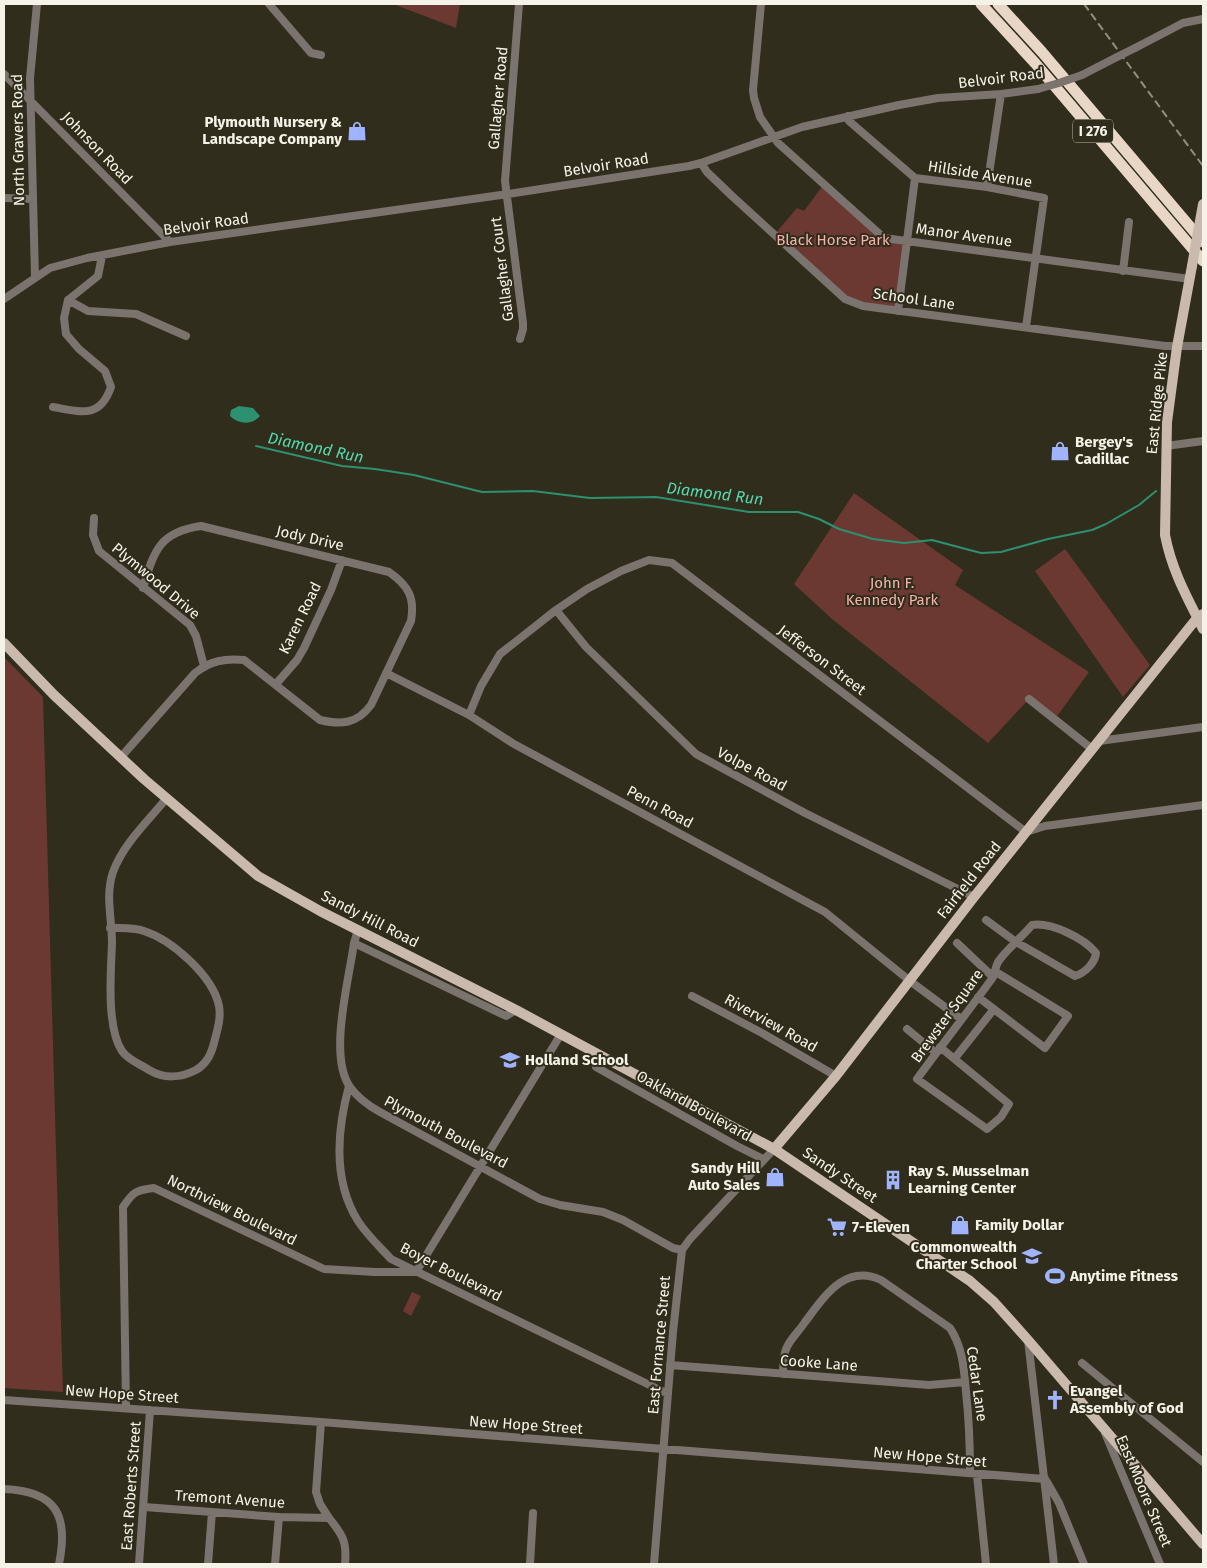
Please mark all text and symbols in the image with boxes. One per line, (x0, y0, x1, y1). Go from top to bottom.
street label: Gallagher Road (485, 46, 511, 150)
street label: Belvoir Road (957, 64, 1045, 92)
street label: North Gravers Road (8, 74, 28, 206)
street label: Johnson Road (58, 108, 136, 188)
place label: Plymouth Nursery & Landscape Company (202, 113, 343, 148)
shop icon: Plymouth Nursery & Landscape Company (346, 120, 368, 142)
road number: I 276 (1073, 120, 1113, 142)
street label: Belvoir Road (562, 149, 650, 181)
street label: Hillside Avenue (927, 157, 1033, 191)
street label: Belvoir Road (162, 209, 250, 239)
street label: Gallagher Court (487, 215, 517, 322)
street label: Manor Avenue (915, 219, 1013, 251)
park label: Black Horse Park (776, 231, 890, 249)
street label: School Lane (872, 284, 956, 314)
street label: East Ridge Pike (1143, 351, 1171, 455)
water label: Diamond Run (266, 428, 366, 467)
place label: Bergey's Cadillac (1075, 433, 1133, 468)
shop icon: Bergey's Cadillac (1049, 440, 1071, 462)
water label: Diamond Run (665, 478, 764, 509)
street label: Jody Drive (274, 521, 346, 555)
street label: Plymwood Drive (108, 539, 204, 623)
park label: John F. Kennedy Park (846, 574, 939, 609)
street label: Karen Road (275, 579, 325, 657)
street label: Jefferson Street (774, 621, 870, 699)
street label: Volpe Road (714, 743, 790, 795)
street label: Penn Road (624, 782, 696, 832)
street label: Fairfield Road (933, 838, 1005, 922)
street label: Sandy Hill Road (318, 887, 422, 951)
street label: Brewster Square (907, 966, 987, 1066)
street label: Riverview Road (721, 990, 821, 1056)
school or university icon: Holland School (499, 1049, 521, 1071)
place label: Holland School (525, 1051, 629, 1069)
street label: Oakland Boulevard (633, 1067, 755, 1145)
street label: Plymouth Boulevard (381, 1092, 511, 1172)
street label: Sandy Street (799, 1143, 881, 1207)
place label: Sandy Hill Auto Sales (687, 1159, 761, 1194)
place label: Ray S. Musselman Learning Center (908, 1162, 1029, 1197)
shop icon: Sandy Hill Auto Sales (764, 1166, 786, 1188)
building icon: Ray S. Musselman Learning Center (882, 1169, 904, 1191)
street label: Northview Boulevard (164, 1171, 300, 1249)
shop icon: Family Dollar (949, 1214, 971, 1236)
supermarket icon: 7-Eleven (826, 1216, 848, 1238)
place label: Family Dollar (975, 1216, 1065, 1234)
place label: 7-Eleven (852, 1218, 910, 1236)
place label: Commonwealth Charter School (911, 1238, 1018, 1273)
street label: Boyer Boulevard (397, 1239, 505, 1305)
school or university icon: Commonwealth Charter School (1021, 1245, 1043, 1267)
sports icon: Anytime Fitness (1044, 1265, 1066, 1287)
place label: Anytime Fitness (1069, 1267, 1178, 1285)
street label: East Fornance Street (644, 1274, 674, 1415)
street label: Cedar Lane (963, 1345, 991, 1423)
street label: Cooke Lane (780, 1351, 858, 1375)
street label: New Hope Street (65, 1381, 180, 1407)
place label: Evangel Assembly of God (1069, 1382, 1184, 1417)
church icon: Evangel Assembly of God (1044, 1389, 1066, 1411)
street label: New Hope Street (469, 1412, 584, 1438)
street label: East Roberts Street (117, 1420, 145, 1551)
street label: East Moore Street (1112, 1432, 1176, 1550)
street label: New Hope Street (872, 1443, 988, 1471)
street label: Tremont Avenue (174, 1486, 286, 1512)

